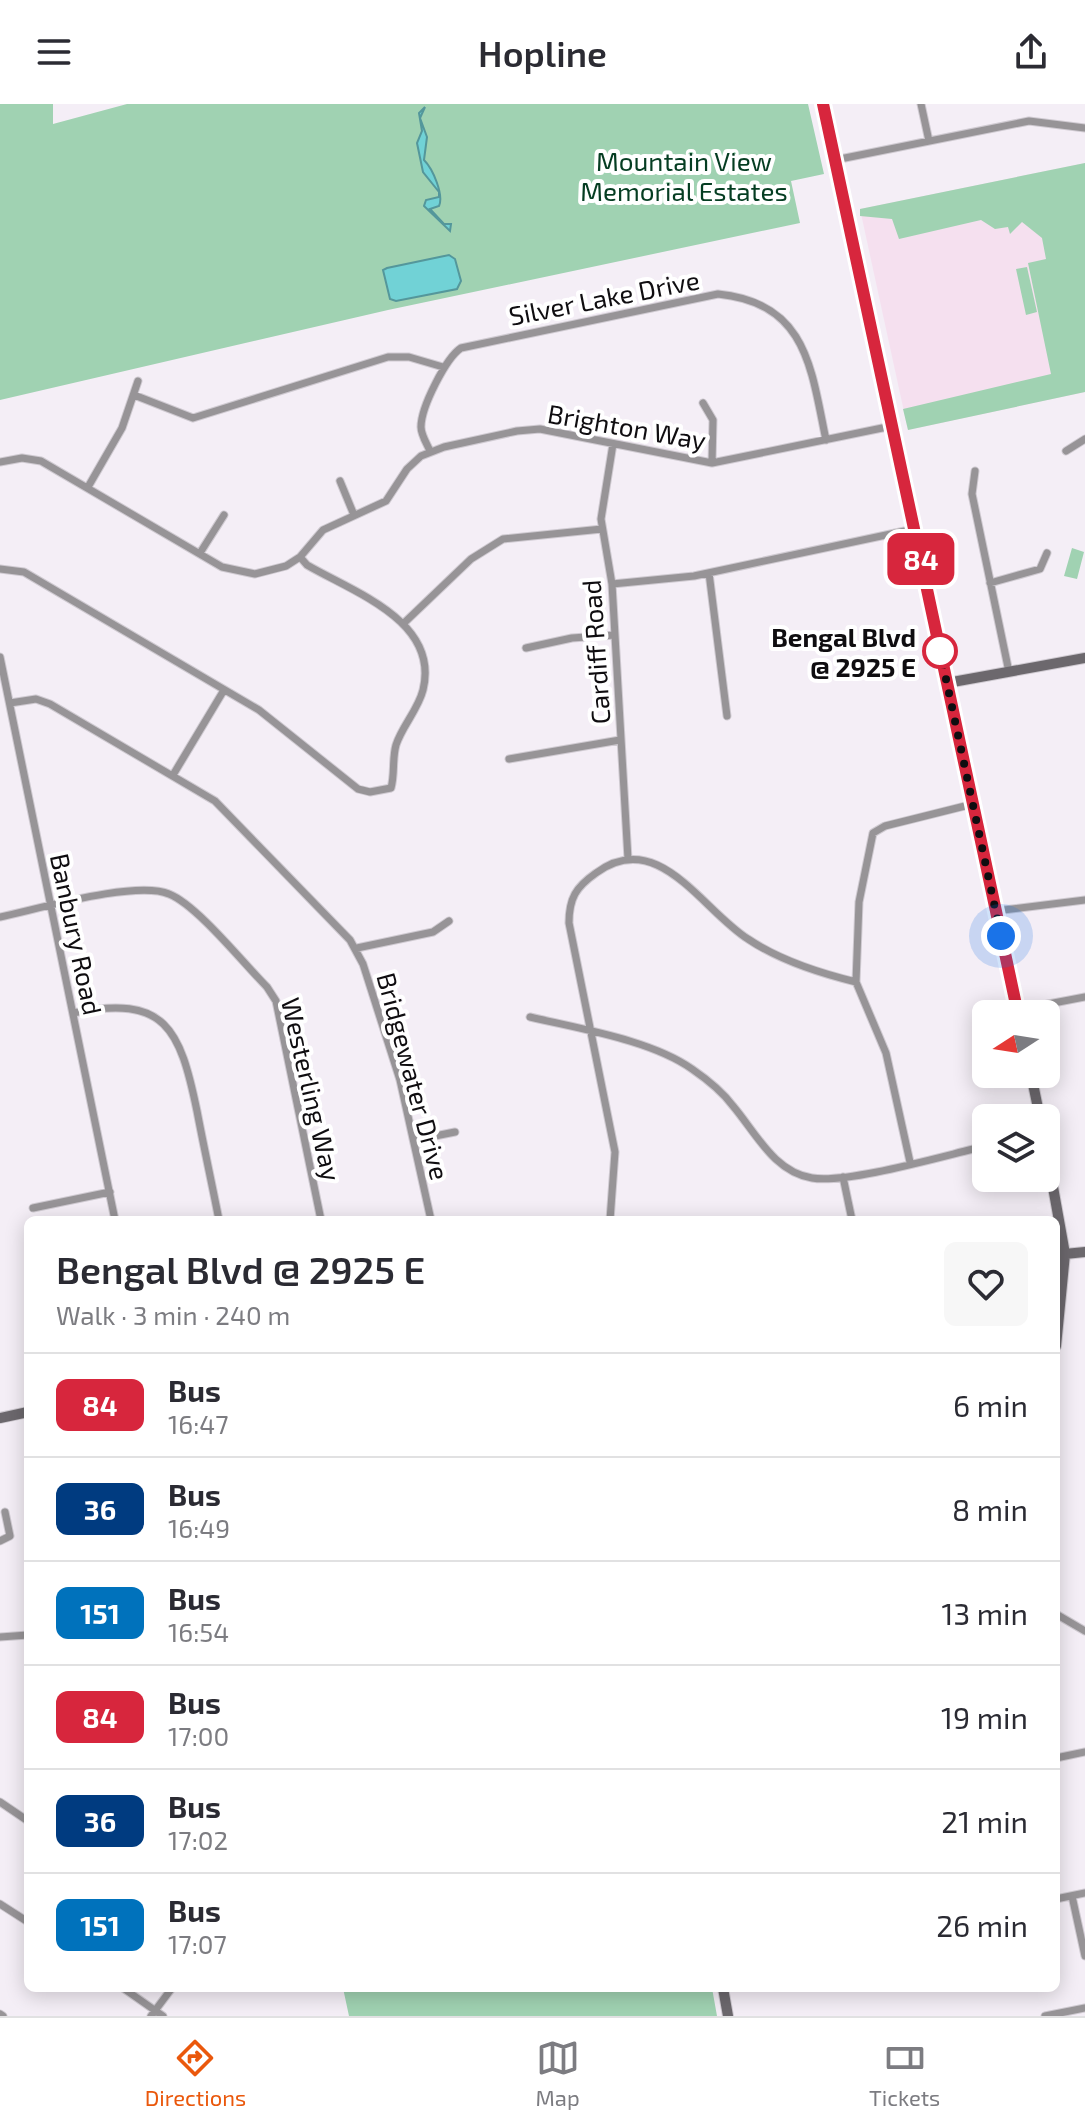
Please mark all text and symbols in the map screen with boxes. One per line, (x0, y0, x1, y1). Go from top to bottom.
icon: menu (32, 30, 76, 74)
icon: share (1009, 30, 1053, 74)
text: Hopline (478, 31, 607, 74)
park label: Mountain View Memorial Estates (580, 145, 788, 206)
street label: Silver Lake Drive (506, 263, 702, 331)
street label: Brighton Way (545, 397, 709, 455)
line badge: 84 (885, 533, 957, 585)
text: 84 (903, 542, 939, 576)
street label: Cardiff Road (574, 579, 616, 725)
place label: Bengal Blvd @ 2925 E (771, 621, 916, 682)
marker: Bengal Blvd @ 2925 E (923, 634, 957, 668)
street label: Banbury Road (45, 850, 109, 1018)
your location (981, 916, 1021, 956)
street label: Bridgewater Drive (371, 969, 457, 1183)
street label: Westerling Way (276, 994, 348, 1184)
north arrow (972, 1000, 1060, 1088)
map controls (972, 1000, 1060, 1192)
button: layers (972, 1104, 1060, 1192)
button: heart (944, 1242, 1028, 1326)
text: Bengal Blvd @ 2925 E (56, 1246, 425, 1292)
text: Walk · 3 min · 240 m (56, 1299, 290, 1330)
text: Bus (168, 1372, 221, 1408)
text: 6 min (953, 1387, 1028, 1423)
text: 84 (82, 1388, 118, 1422)
text: 16:47 (168, 1408, 229, 1439)
text: Bus (168, 1476, 221, 1512)
text: 8 min (952, 1491, 1028, 1527)
text: 36 (84, 1492, 116, 1526)
text: 16:49 (168, 1512, 230, 1543)
text: Bus (168, 1580, 221, 1616)
text: 13 min (942, 1595, 1028, 1631)
text: 151 (80, 1596, 120, 1630)
text: 16:54 (168, 1616, 229, 1647)
text: Bus (168, 1684, 221, 1720)
text: 19 min (941, 1699, 1028, 1735)
text: 84 (82, 1700, 118, 1734)
text: 17:00 (168, 1720, 229, 1751)
text: Bus (168, 1788, 221, 1824)
text: 21 min (941, 1803, 1028, 1839)
text: 36 (84, 1804, 116, 1838)
text: 17:02 (168, 1824, 228, 1855)
text: Bus (168, 1892, 221, 1928)
text: 26 min (936, 1907, 1028, 1943)
text: 151 (80, 1908, 120, 1942)
text: 17:07 (168, 1928, 227, 1959)
tab: Directions (145, 2036, 246, 2110)
tab: Map (536, 2036, 580, 2110)
tab: Tickets (869, 2036, 940, 2110)

